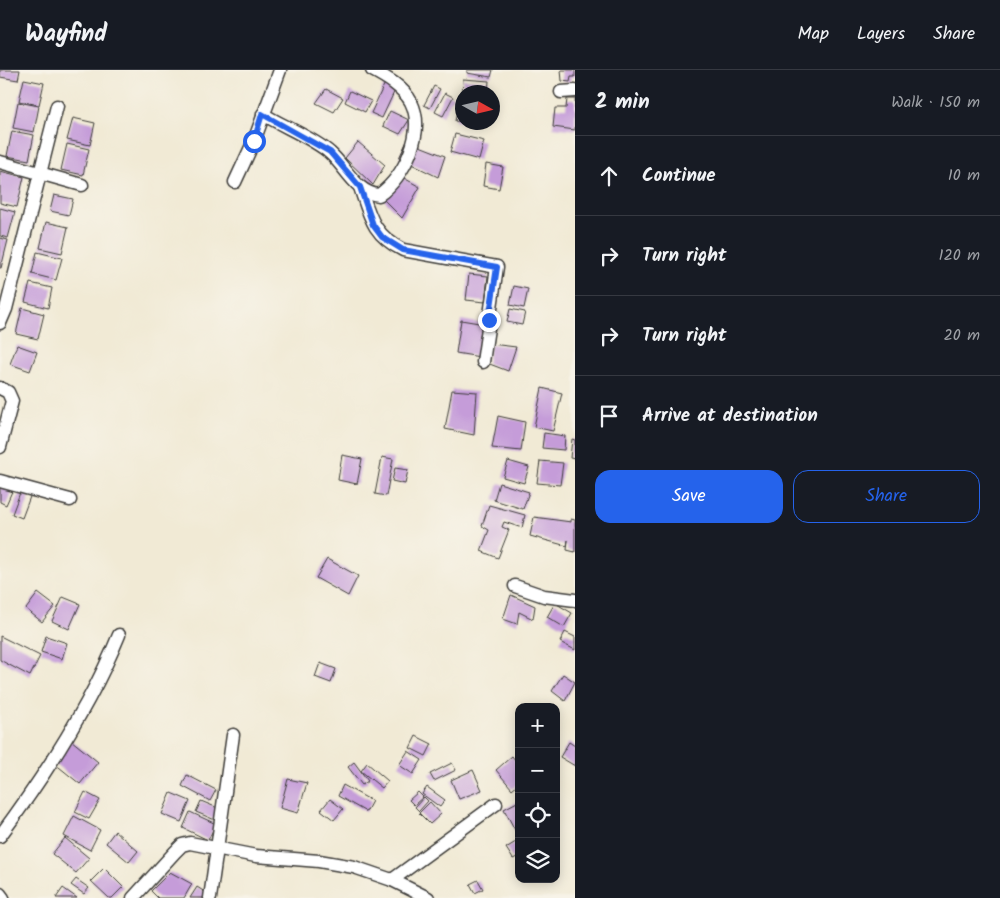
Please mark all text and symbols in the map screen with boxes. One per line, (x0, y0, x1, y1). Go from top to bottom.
text: Wayfind (25, 15, 107, 54)
text: Map (798, 20, 829, 49)
text: Layers (857, 20, 905, 49)
text: Share (933, 20, 975, 49)
north arrow (455, 85, 500, 130)
text: 2 min (595, 86, 650, 119)
text: Walk · 150 m (891, 90, 980, 115)
route start (243, 130, 266, 153)
text: Continue (642, 161, 715, 191)
icon: ahead (595, 162, 623, 190)
text: 10 m (948, 163, 980, 188)
text: Turn right (642, 241, 727, 271)
icon: right (595, 242, 623, 270)
text: 120 m (939, 243, 980, 268)
route end (478, 309, 501, 332)
text: Turn right (642, 321, 727, 351)
icon: right (595, 322, 623, 350)
text: 20 m (944, 323, 980, 348)
text: Arrive at destination (642, 401, 818, 431)
icon: arrive (595, 402, 623, 430)
button: Save (595, 470, 783, 523)
button: Share (793, 470, 980, 523)
map controls (515, 703, 560, 883)
button: + (515, 703, 560, 748)
button: − (515, 748, 560, 793)
button: locate (515, 793, 560, 838)
button: layers (515, 838, 560, 883)

